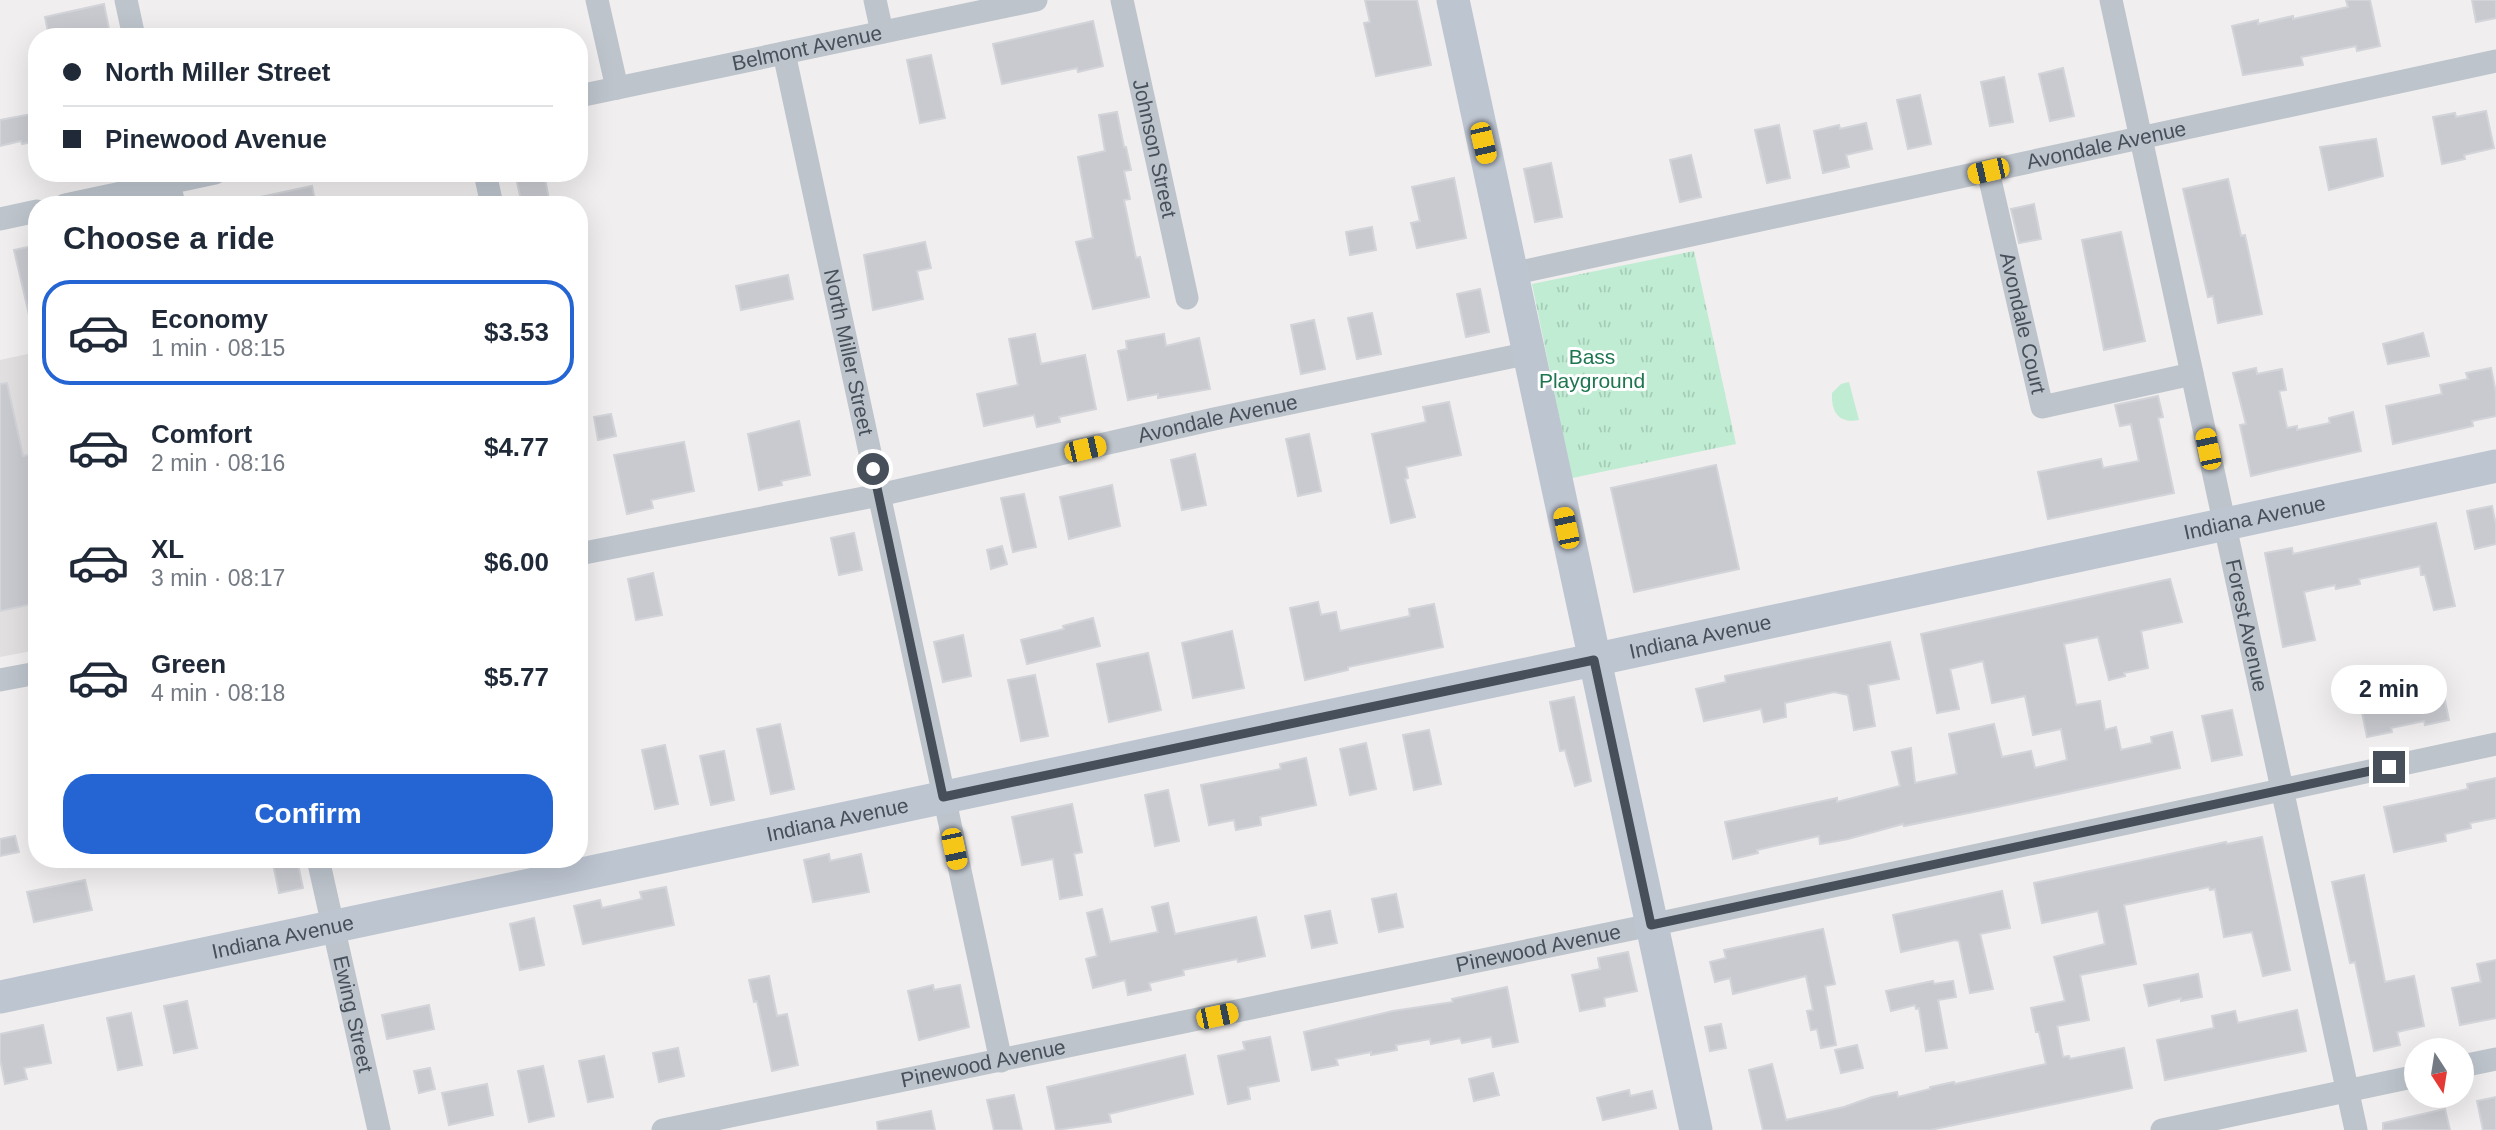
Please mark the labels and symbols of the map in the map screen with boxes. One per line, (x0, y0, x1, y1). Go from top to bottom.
street label: Belmont Avenue (730, 21, 884, 75)
street label: Johnson Street (1129, 77, 1181, 220)
street label: Avondale Avenue (2024, 116, 2188, 173)
car (1469, 120, 1498, 166)
car (1966, 156, 2011, 186)
street label: Avondale Court (1996, 250, 2051, 396)
street label: North Miller Street (820, 267, 878, 437)
park label: Bass Playground (1539, 345, 1645, 392)
street label: Avondale Avenue (1136, 390, 1300, 447)
car (2194, 426, 2223, 472)
car (1063, 434, 1108, 464)
route start (857, 453, 889, 485)
street label: Indiana Avenue (2181, 491, 2328, 544)
car (1552, 505, 1581, 551)
street label: Forest Avenue (2222, 557, 2273, 694)
street label: Indiana Avenue (1627, 610, 1773, 663)
callout: 2 min (2331, 666, 2447, 714)
route end (2373, 751, 2405, 783)
street label: Indiana Avenue (764, 793, 910, 846)
car (940, 826, 969, 872)
street label: Indiana Avenue (210, 910, 356, 963)
street label: Pinewood Avenue (1454, 920, 1623, 976)
street label: Ewing Street (329, 953, 378, 1075)
car (1195, 1001, 1240, 1031)
street label: Pinewood Avenue (899, 1035, 1068, 1091)
north arrow (2404, 1038, 2474, 1108)

